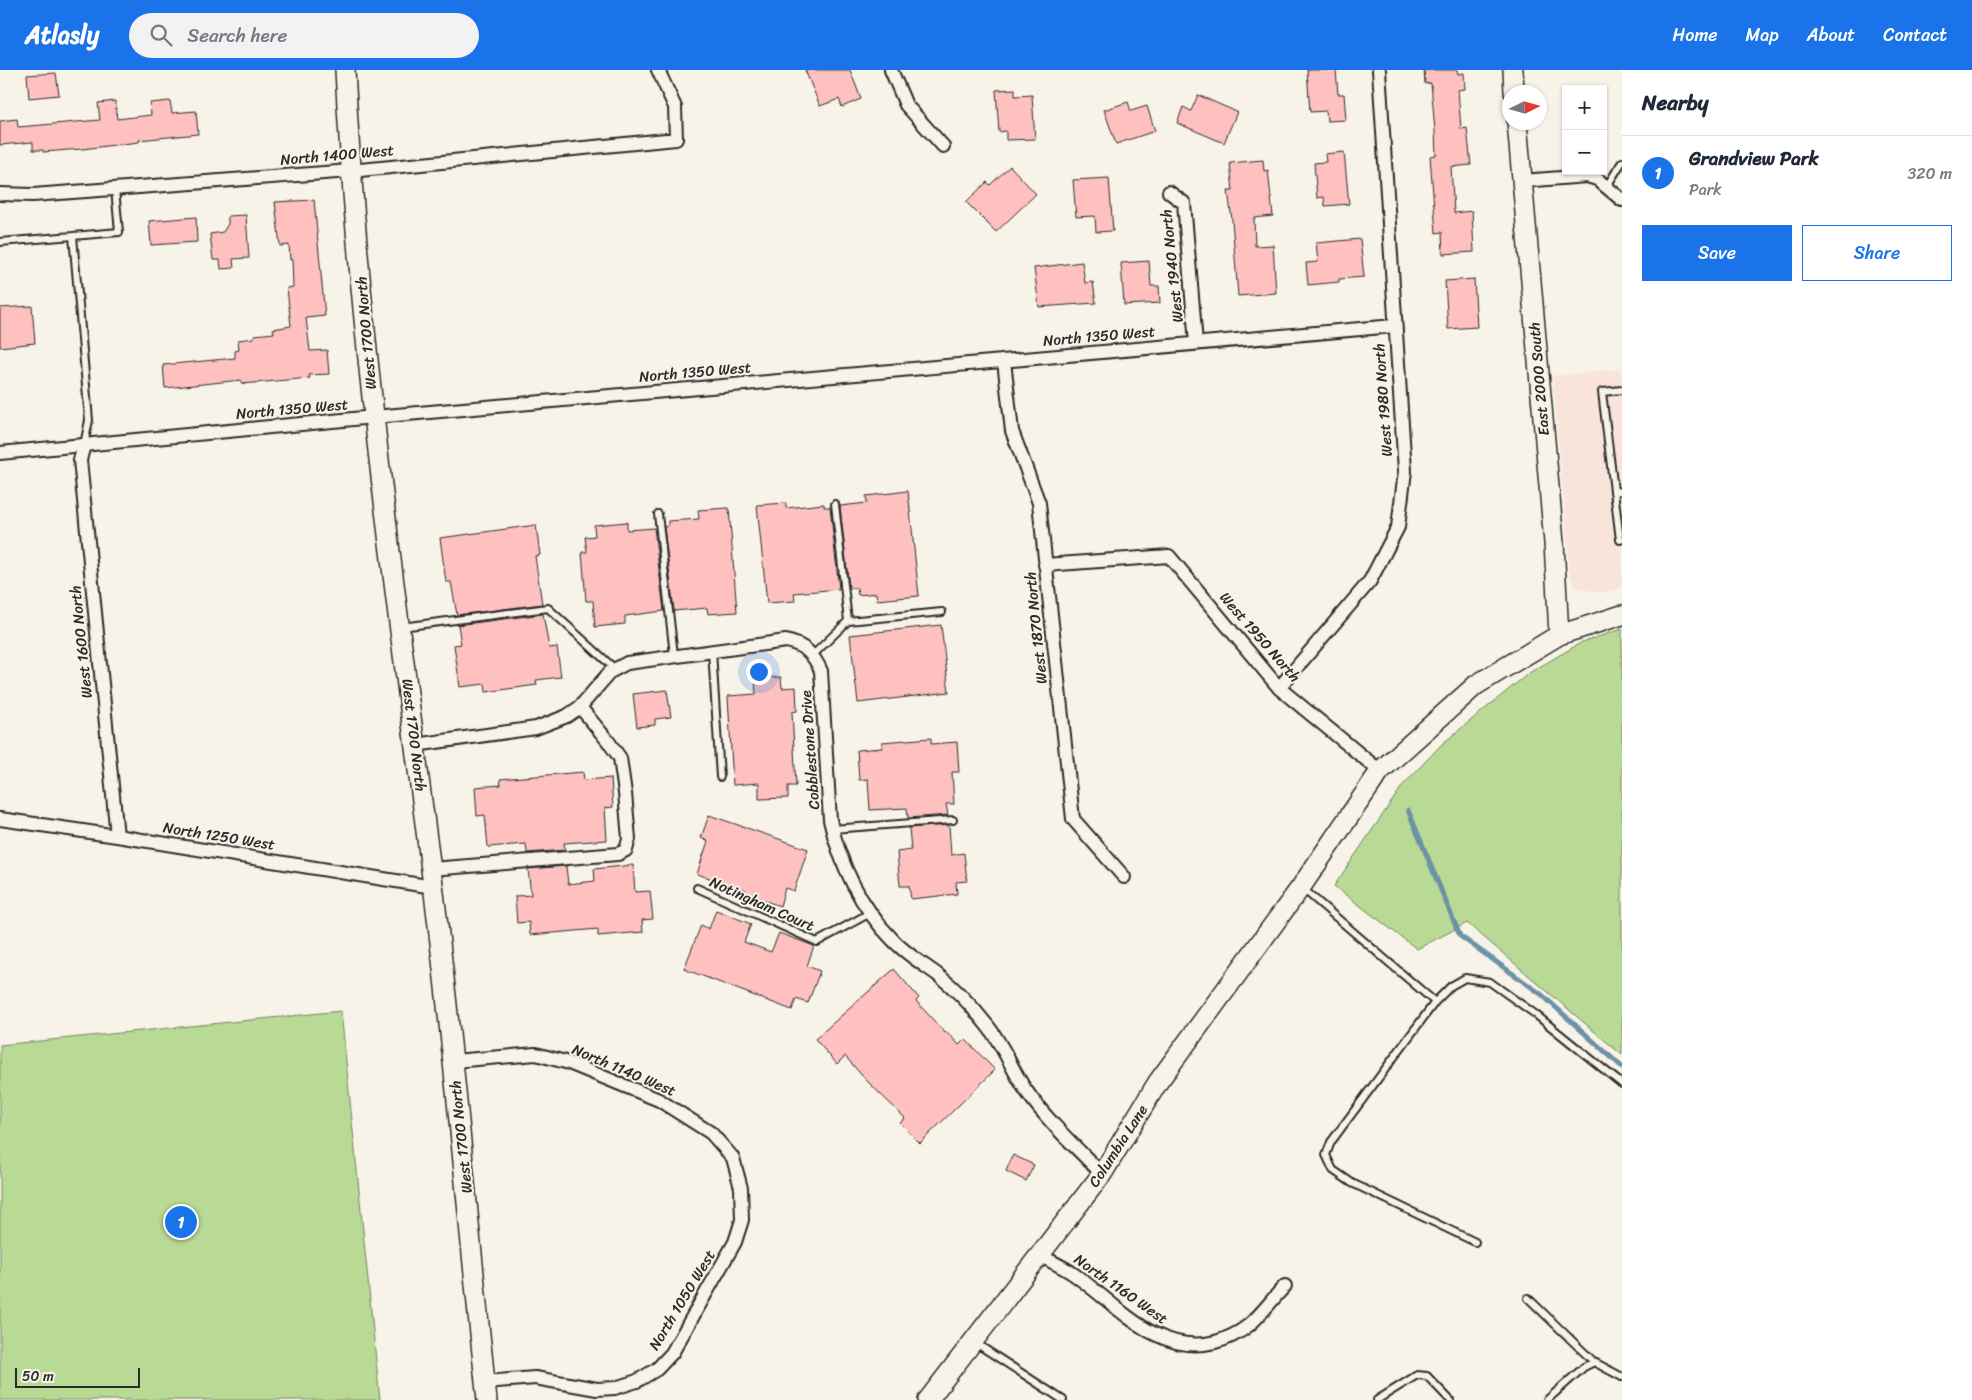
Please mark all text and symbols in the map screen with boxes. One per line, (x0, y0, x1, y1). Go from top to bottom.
search box (129, 13, 479, 58)
text: Atlasly (25, 14, 99, 56)
text: Search here (187, 19, 287, 52)
text: Home (1673, 19, 1718, 51)
text: Map (1746, 19, 1779, 51)
text: About (1807, 19, 1855, 51)
text: Contact (1883, 19, 1947, 51)
icon: search (147, 21, 175, 49)
text: Nearby (1642, 84, 1708, 122)
north arrow (1502, 85, 1547, 130)
map controls (1562, 85, 1607, 175)
button: + (1562, 85, 1607, 130)
button: − (1562, 130, 1607, 175)
street label: North 1400 West (279, 137, 395, 173)
text: Grandview Park (1689, 142, 1819, 175)
text: 1 (1655, 159, 1661, 188)
text: 320 m (1907, 159, 1952, 188)
text: Park (1689, 175, 1722, 204)
street label: West 1940 North (1153, 208, 1191, 324)
button: Save (1642, 225, 1792, 281)
button: Share (1802, 225, 1952, 281)
street label: West 1700 North (348, 275, 384, 390)
street label: North 1350 West (1042, 318, 1157, 354)
street label: East 2000 South (1521, 321, 1557, 437)
street label: West 1980 North (1366, 342, 1400, 457)
street label: North 1350 West (638, 354, 753, 390)
street label: North 1350 West (235, 391, 350, 427)
street label: West 1870 North (1017, 570, 1055, 685)
street label: West 1600 North (62, 584, 100, 700)
street label: West 1950 North (1213, 586, 1307, 688)
your location (746, 659, 772, 685)
street label: West 1700 North (394, 677, 434, 793)
street label: Cobblestone Drive (793, 690, 827, 810)
street label: North 1250 West (161, 814, 277, 858)
street label: Notingham Court (705, 869, 819, 939)
street label: North 1140 West (568, 1036, 680, 1104)
street label: West 1700 North (442, 1079, 480, 1195)
street label: Columbia Lane (1081, 1099, 1155, 1193)
pin: 1 (165, 1203, 197, 1241)
street label: North 1050 West (642, 1244, 723, 1355)
street label: North 1160 West (1068, 1247, 1174, 1331)
text: 50 m (22, 1364, 54, 1389)
scale bar (15, 1365, 140, 1388)

